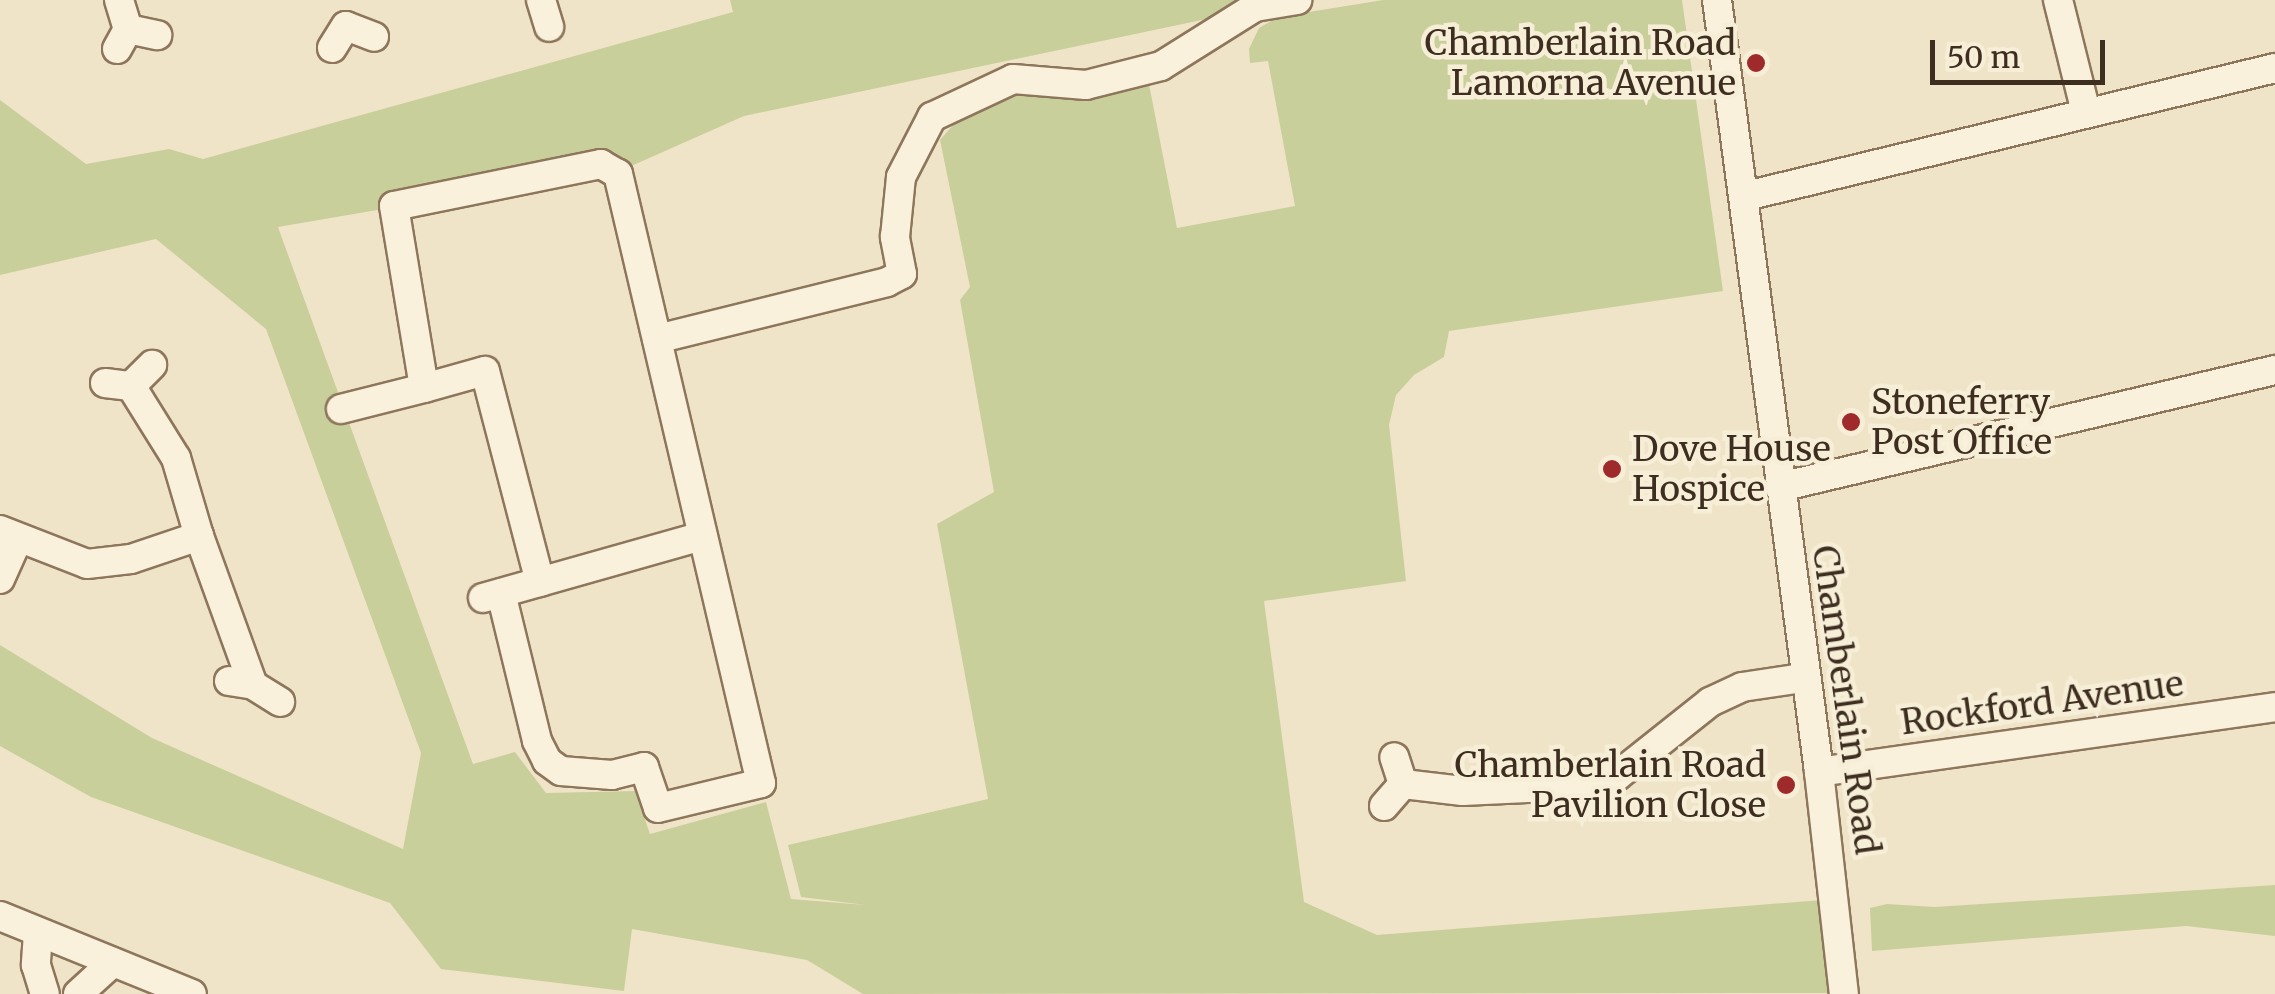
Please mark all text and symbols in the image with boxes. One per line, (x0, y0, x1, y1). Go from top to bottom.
scale bar (1935, 20, 2110, 82)
place label: Chamberlain Road Lamorna Avenue (1424, 22, 1736, 104)
text: 50 m (1947, 38, 2020, 76)
marker: Chamberlain Road Lamorna Avenue (1745, 52, 1767, 74)
place label: Stoneferry Post Office (1871, 381, 2052, 463)
marker: Stoneferry Post Office (1840, 411, 1862, 433)
place label: Dove House Hospice (1632, 428, 1831, 510)
marker: Dove House Hospice (1601, 458, 1623, 480)
street label: Chamberlain Road (1804, 543, 1888, 857)
street label: Rockford Avenue (1898, 662, 2186, 744)
place label: Chamberlain Road Pavilion Close (1454, 744, 1766, 826)
marker: Chamberlain Road Pavilion Close (1775, 774, 1797, 796)

